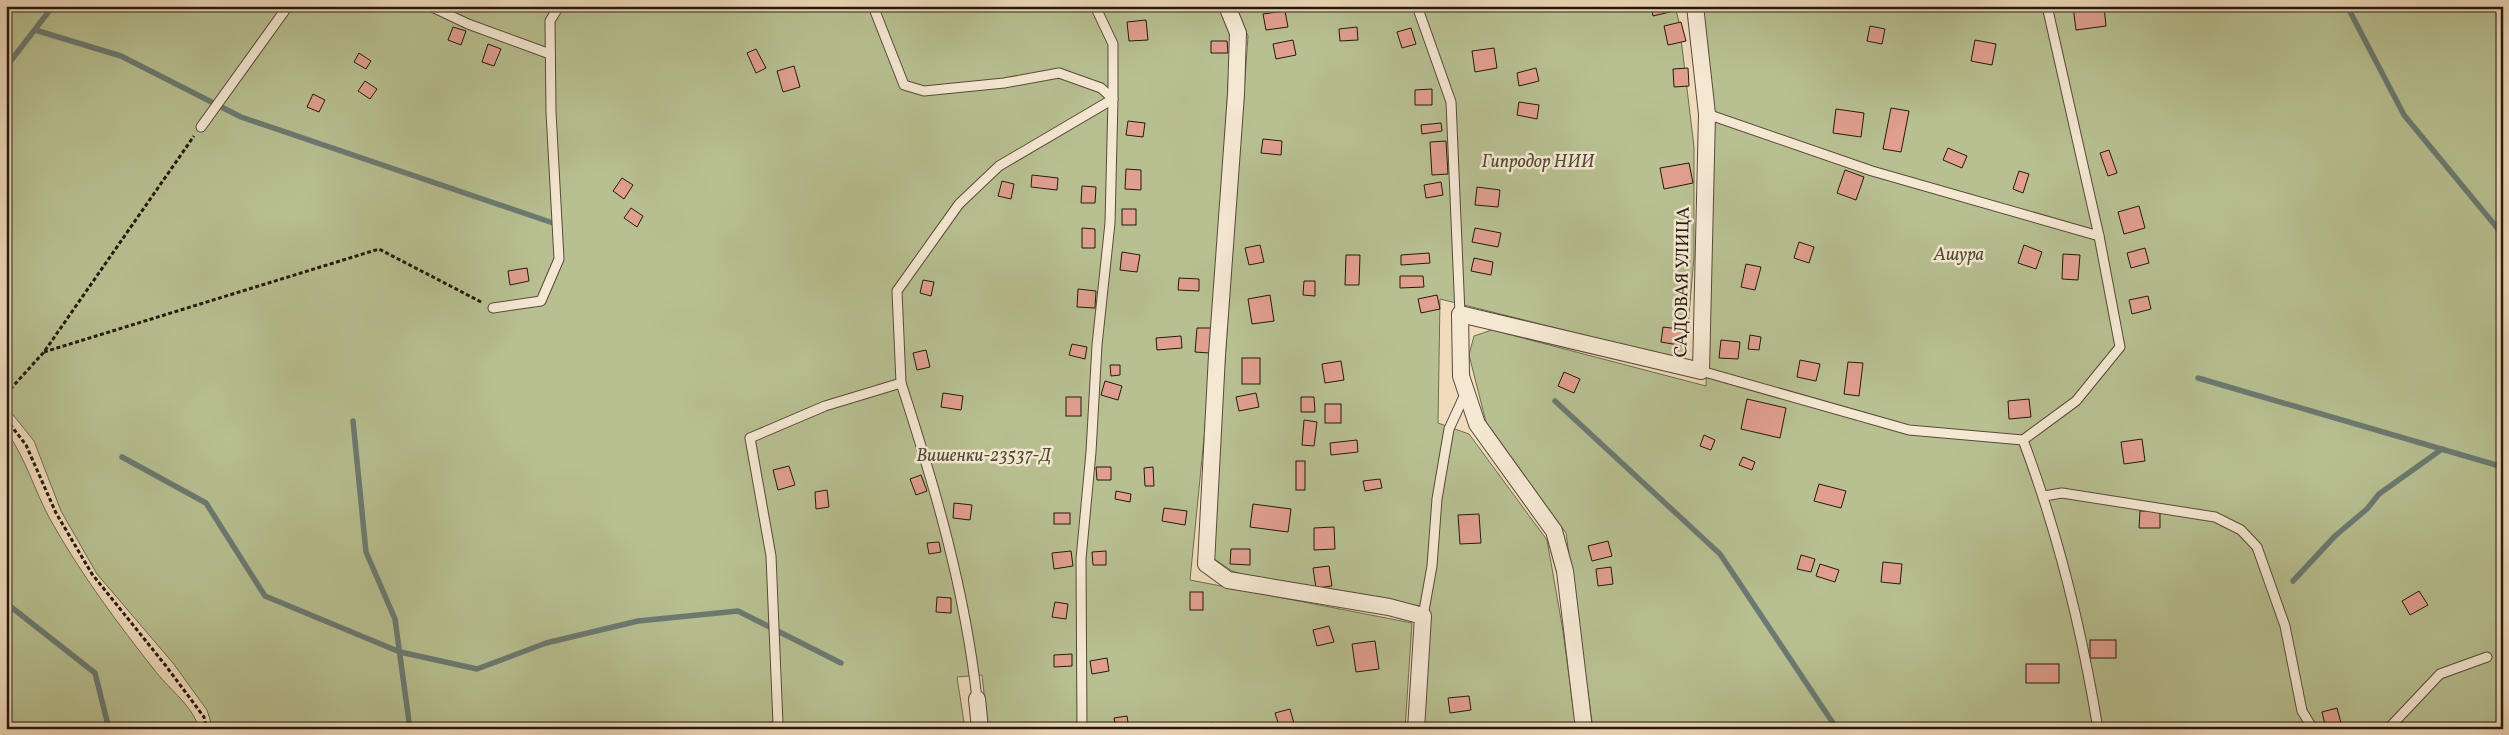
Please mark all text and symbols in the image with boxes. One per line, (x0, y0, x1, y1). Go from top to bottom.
park label: Гипродор НИИ (1482, 150, 1595, 175)
street label: САДОВАЯ УЛИЦА (1669, 206, 1697, 358)
park label: Ашура (1933, 243, 1984, 268)
park label: Вишенки-23537-Д (916, 444, 1052, 469)

